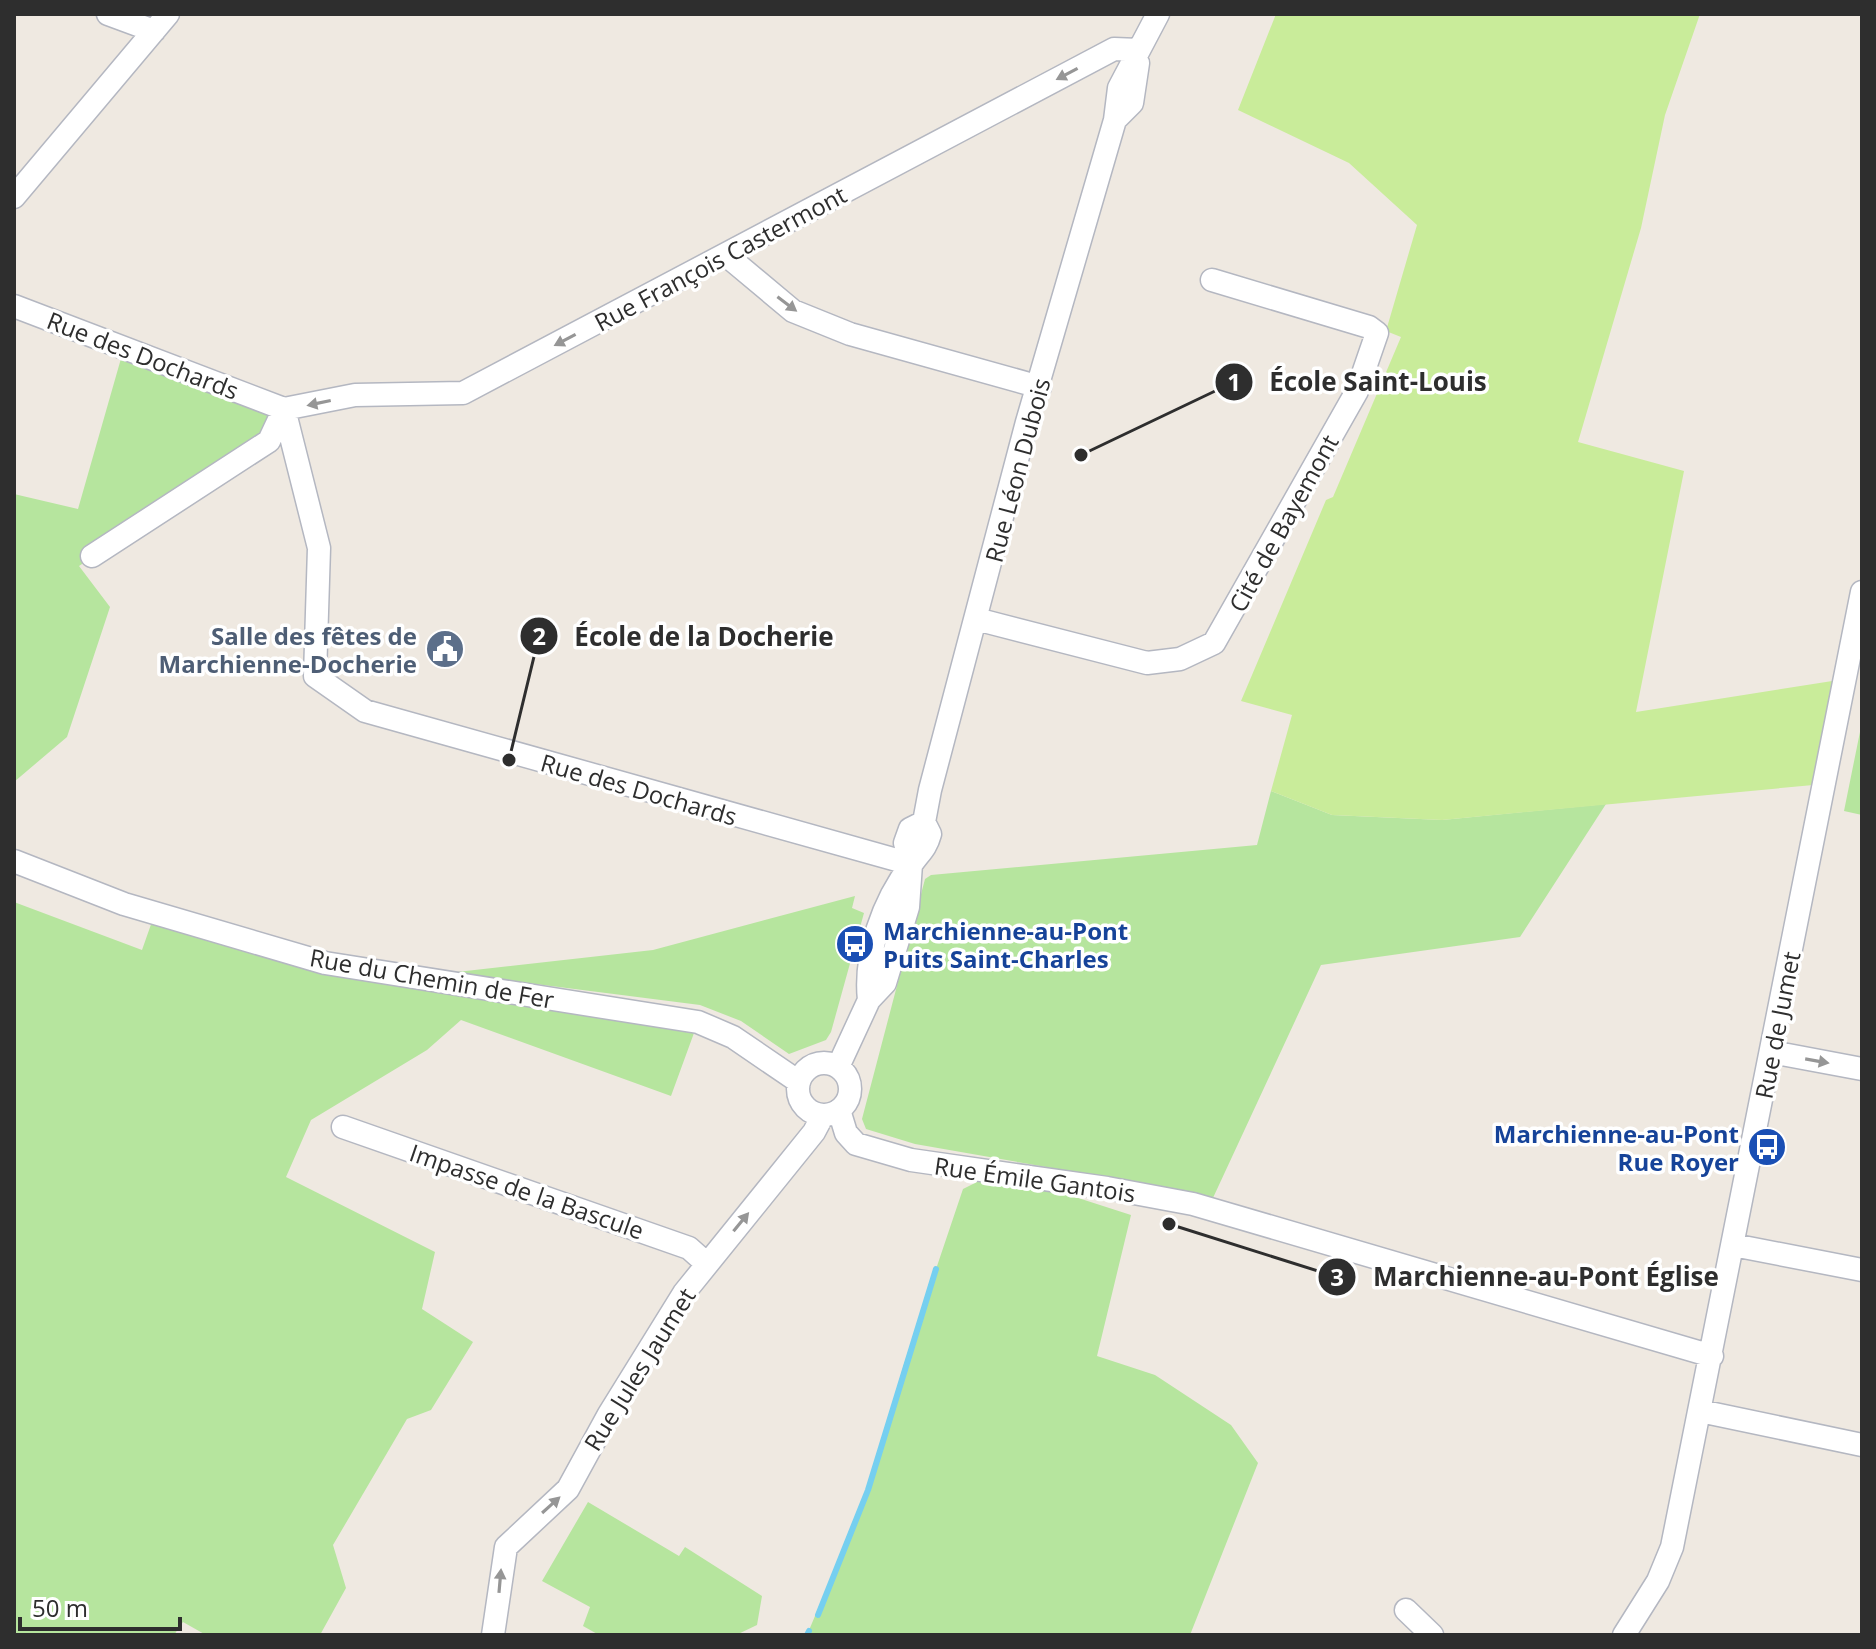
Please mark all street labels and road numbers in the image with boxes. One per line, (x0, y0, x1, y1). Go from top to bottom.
street label: Rue François Castermont (588, 178, 852, 338)
street label: Rue des Dochards (43, 303, 243, 407)
street label: Rue Léon Dubois (977, 374, 1057, 566)
street label: Cité de Bayemont (1221, 428, 1345, 618)
street label: Rue des Dochards (537, 745, 741, 833)
street label: Rue du Chemin de Fer (307, 940, 557, 1016)
street label: Rue de Jumet (1747, 949, 1807, 1101)
street label: Impasse de la Bascule (406, 1135, 648, 1247)
street label: Rue Émile Gantois (932, 1149, 1138, 1209)
street label: Rue Jules Jaumet (576, 1281, 702, 1457)

